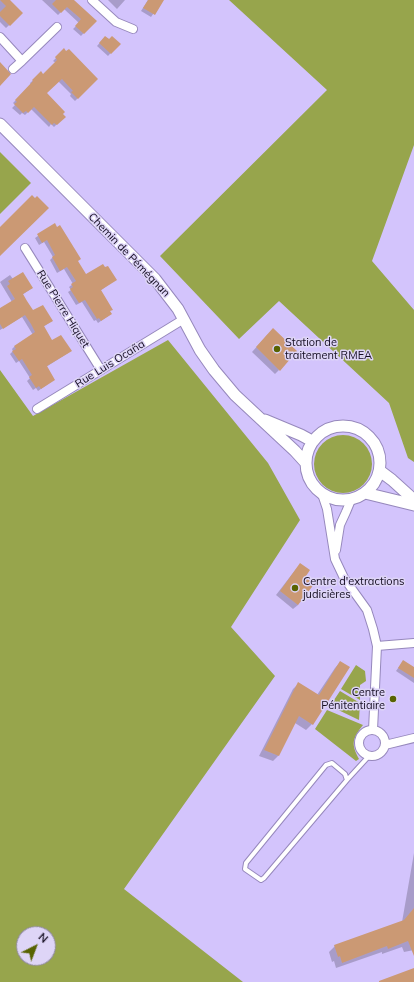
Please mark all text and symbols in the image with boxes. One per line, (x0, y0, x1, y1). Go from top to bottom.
street label: Chemin de Pémégnan (85, 210, 173, 300)
street label: Rue Pierre Hiquet (34, 268, 92, 350)
place label: Station de traitement RMEA (285, 336, 372, 362)
street label: Rue Luis Ocaña (73, 337, 147, 391)
marker: Station de traitement RMEA (272, 344, 282, 354)
place label: Centre d'extractions judicières (303, 575, 405, 601)
marker: Centre d'extractions judicières (290, 583, 300, 593)
place label: Centre Pénitentiaire (321, 686, 385, 712)
marker: Centre Pénitentiaire (388, 694, 398, 704)
north arrow (16, 926, 56, 966)
text: N (36, 930, 51, 946)

